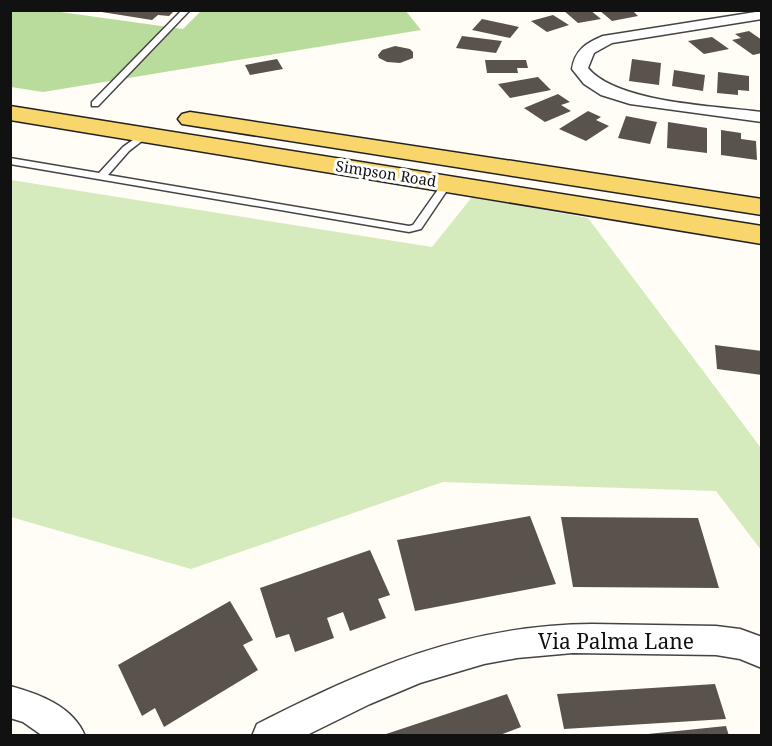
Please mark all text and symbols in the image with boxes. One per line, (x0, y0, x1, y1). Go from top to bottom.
street label: Simpson Road (334, 155, 438, 191)
street label: Via Palma Lane (538, 627, 694, 655)

